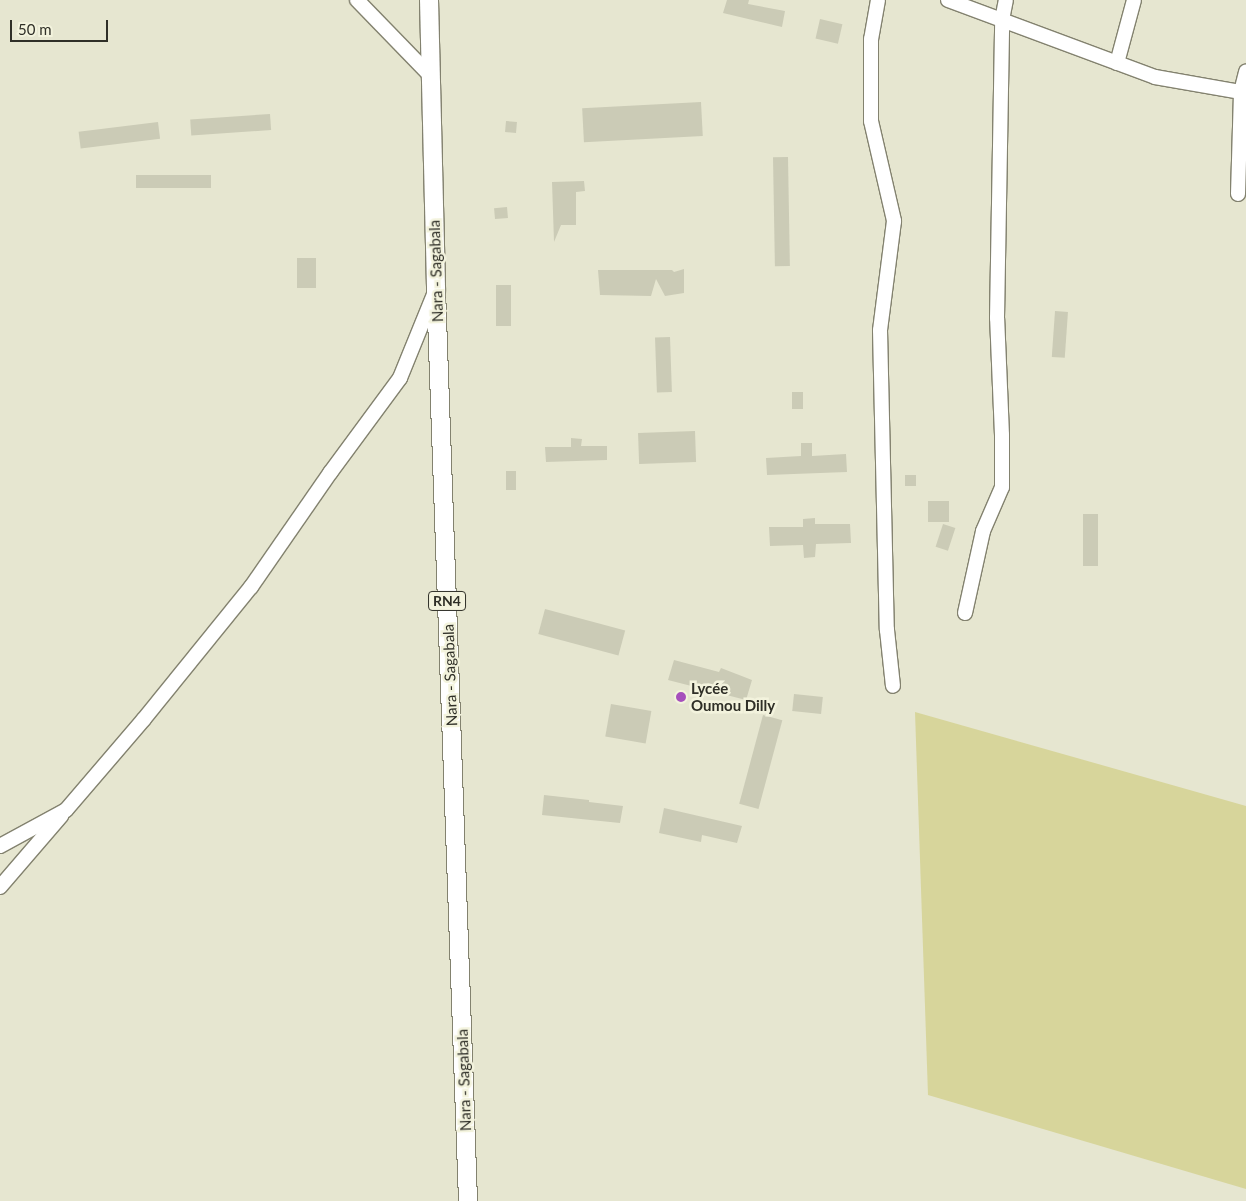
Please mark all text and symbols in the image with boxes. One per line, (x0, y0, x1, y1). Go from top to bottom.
scale bar (12, 10, 110, 42)
text: 50 m (18, 20, 52, 38)
street label: Nara - Sagabala (425, 220, 447, 322)
road number: RN4 (427, 590, 467, 612)
street label: Nara - Sagabala (439, 624, 461, 726)
place label: Lycée Oumou Dilly (691, 679, 775, 714)
marker: Lycée Oumou Dilly (675, 691, 687, 703)
street label: Nara - Sagabala (453, 1029, 475, 1131)

